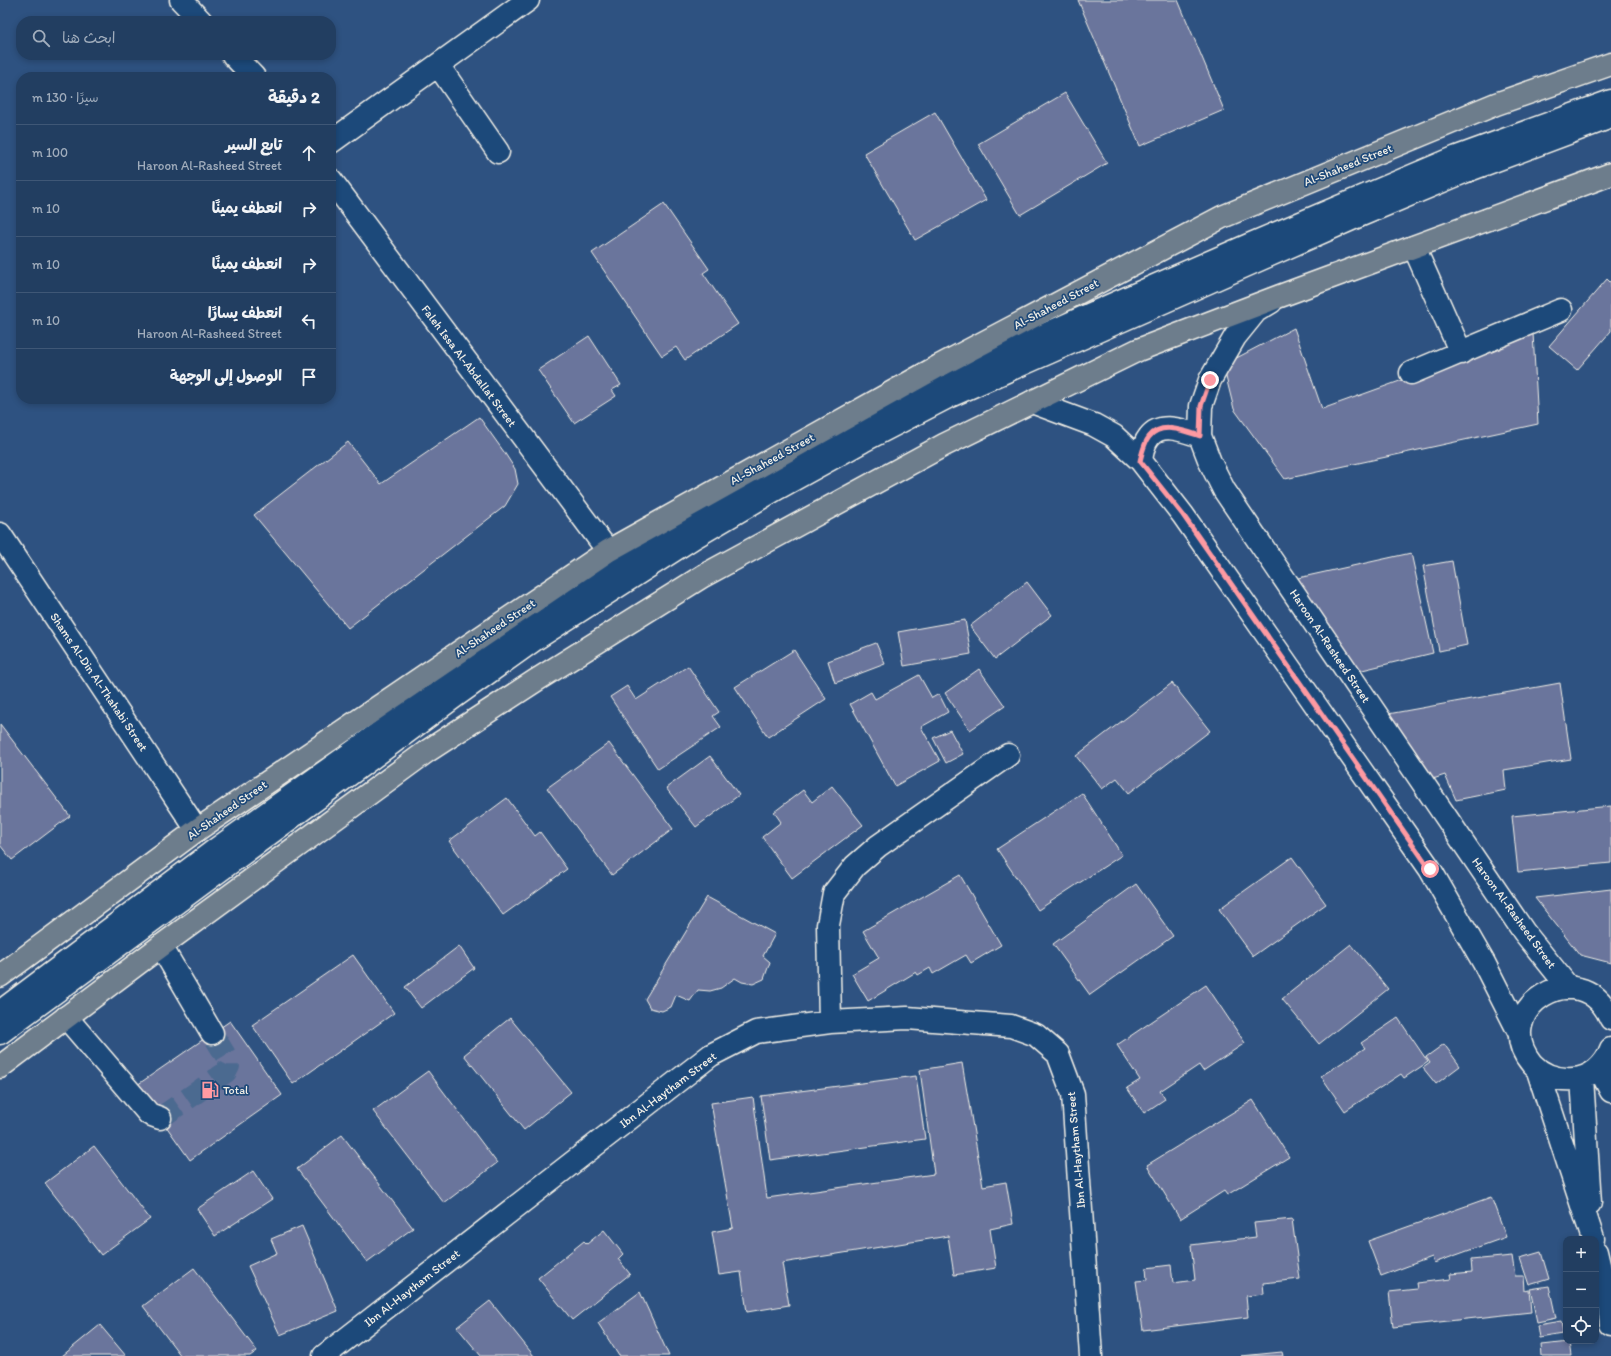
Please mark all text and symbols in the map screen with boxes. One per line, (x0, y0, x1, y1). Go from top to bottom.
search box (16, 16, 336, 60)
icon: search (30, 27, 52, 49)
text: ابحث هنا (62, 29, 116, 47)
text: 2 دقيقة (268, 87, 320, 107)
text: سيرًا · 130 m (32, 90, 99, 105)
text: تابع السير (225, 136, 282, 154)
street label: Al-Shaheed Street (1302, 141, 1395, 189)
icon: ahead (298, 142, 320, 164)
text: 100 m (32, 145, 68, 160)
text: Haroon Al-Rasheed Street (137, 158, 282, 173)
icon: right (298, 198, 320, 220)
text: انعطف يمينًا (212, 199, 282, 217)
text: 10 m (32, 201, 60, 216)
icon: right (298, 254, 320, 276)
text: انعطف يمينًا (212, 255, 282, 273)
text: 10 m (32, 257, 60, 272)
street label: Al-Shaheed Street (1011, 275, 1101, 332)
street label: Faleh Issa Al-Abdallat Street (419, 302, 520, 430)
text: انعطف يسارًا (208, 304, 282, 322)
icon: left (298, 310, 320, 332)
text: 10 m (32, 313, 60, 328)
text: Haroon Al-Rasheed Street (137, 326, 282, 341)
icon: arrive (298, 366, 320, 388)
text: الوصول إلى الوجهة (170, 367, 282, 385)
route end (1201, 371, 1219, 389)
street label: Al-Shaheed Street (727, 430, 817, 488)
street label: Haroon Al-Rasheed Street (1287, 587, 1374, 706)
street label: Al-Shaheed Street (452, 596, 538, 660)
street label: Shams Al-Din Al-Thahabi Street (47, 610, 151, 754)
street label: Al-Shaheed Street (184, 777, 270, 843)
street label: Haroon Al-Rasheed Street (1469, 855, 1559, 972)
route start (1421, 860, 1439, 878)
street label: Ibn Al-Haytham Street (617, 1049, 719, 1131)
fuel station icon: Total (200, 1080, 220, 1100)
place label: Total (223, 1083, 249, 1097)
street label: Ibn Al-Haytham Street (1064, 1090, 1088, 1209)
map controls (1563, 1236, 1599, 1344)
button: + (1563, 1236, 1599, 1272)
street label: Ibn Al-Haytham Street (361, 1246, 463, 1330)
button: − (1563, 1272, 1599, 1308)
button: locate (1563, 1308, 1599, 1344)

